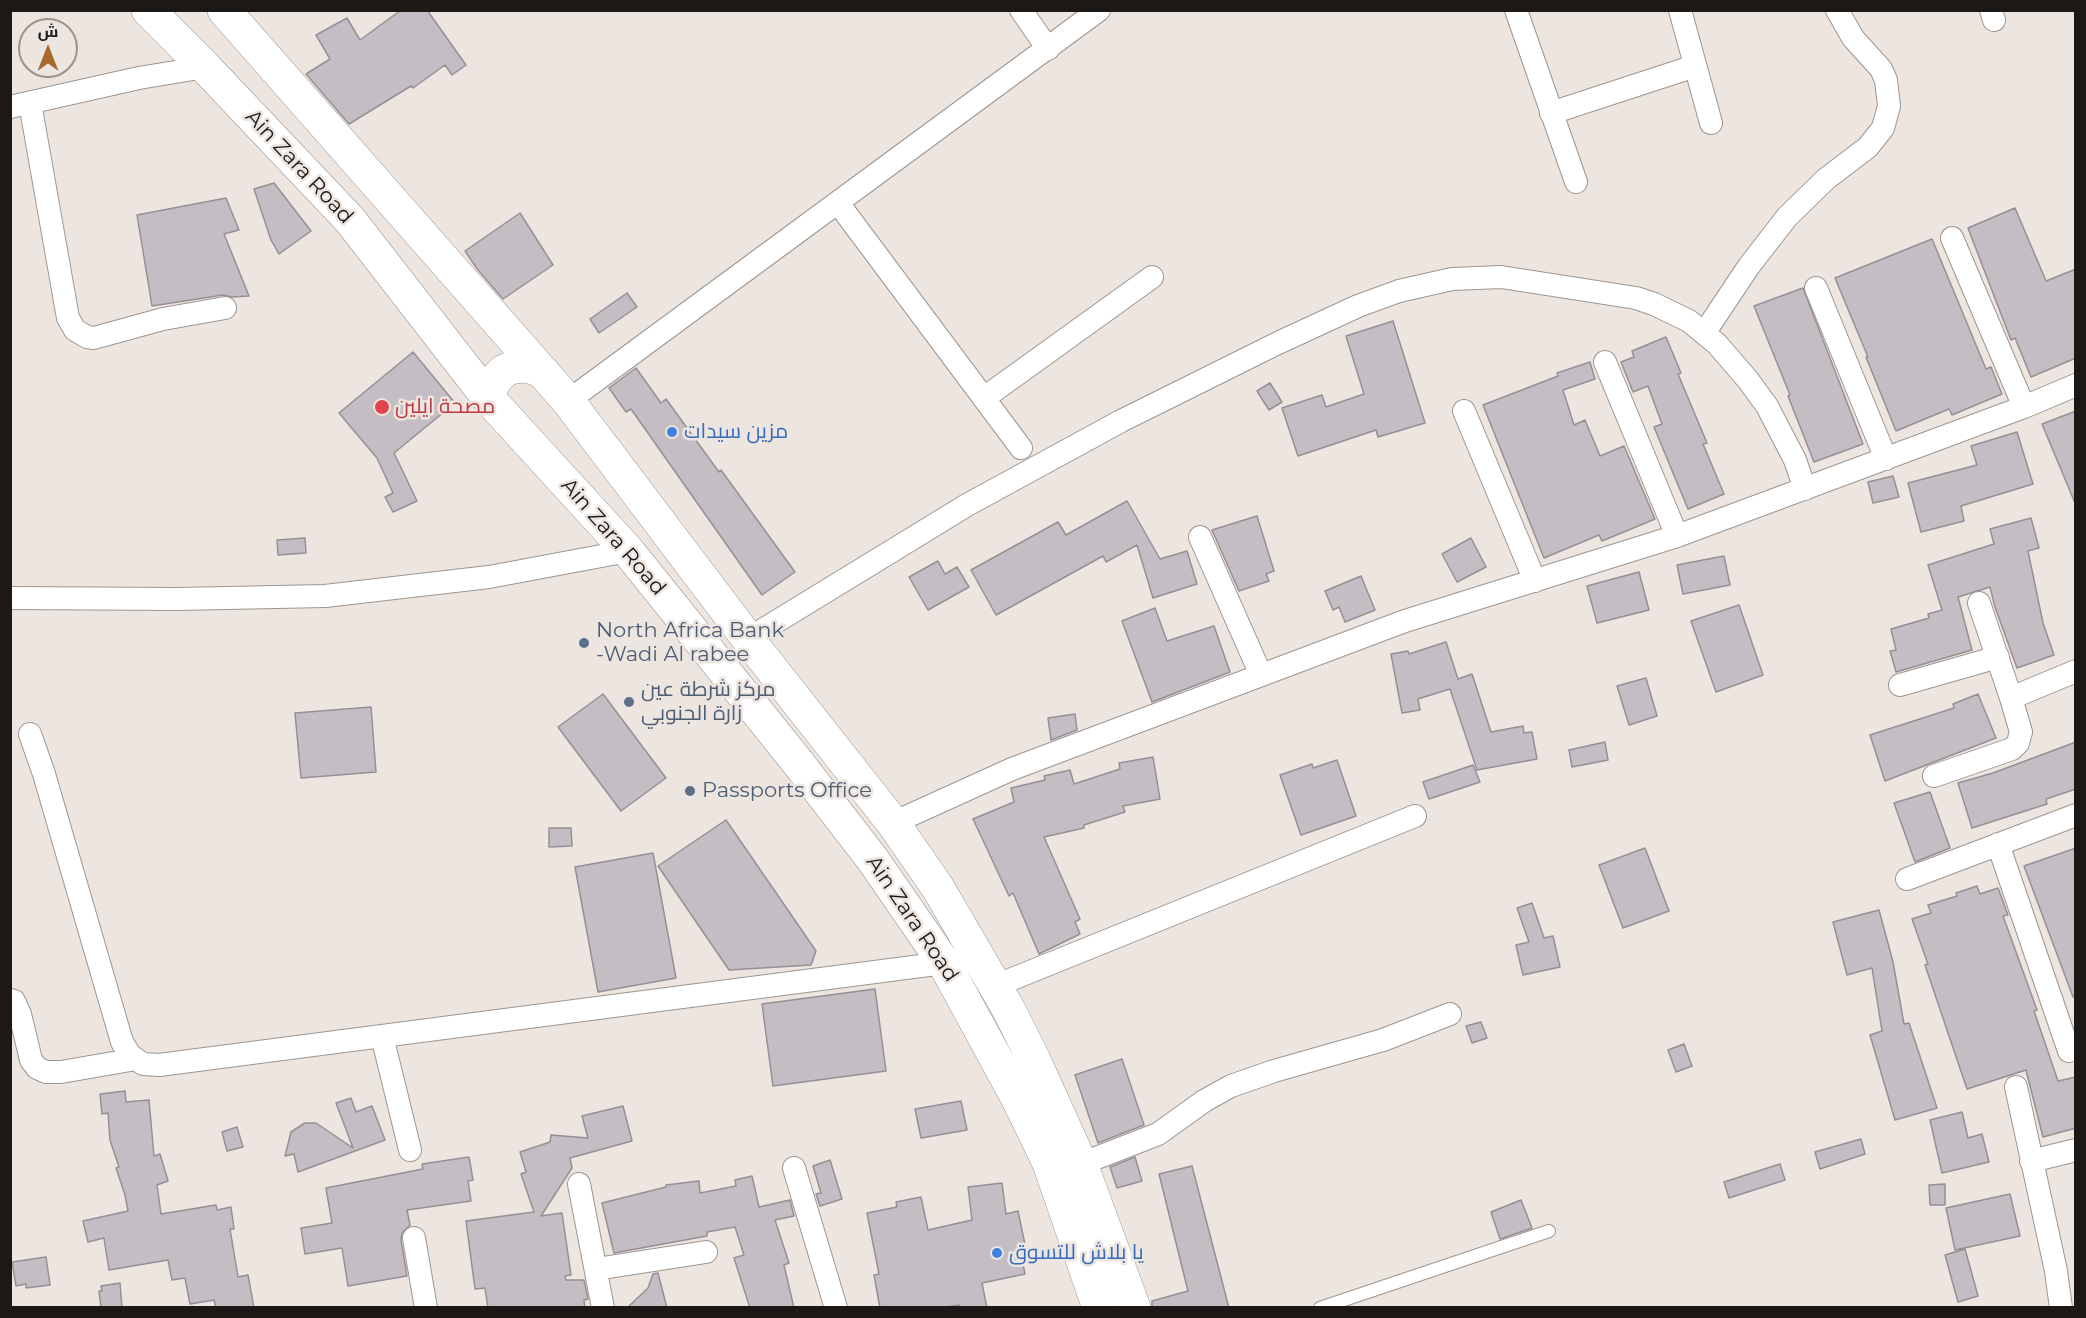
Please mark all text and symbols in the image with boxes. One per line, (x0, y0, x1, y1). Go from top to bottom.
north arrow (18, 18, 78, 78)
text: ش (38, 22, 58, 41)
street label: Ain Zara Road (240, 105, 358, 229)
place label: مصحة ايلين (395, 394, 495, 420)
marker: مصحة ايلين (373, 398, 391, 416)
place label: مزين سيدات (684, 419, 788, 445)
marker: مزين سيدات (665, 425, 679, 439)
street label: Ain Zara Road (555, 473, 671, 601)
place label: North Africa Bank -Wadi Al rabee (596, 618, 784, 668)
marker: North Africa Bank -Wadi Al rabee (577, 636, 591, 650)
place label: مركز شرطة عين زارة الجنوبي (641, 677, 776, 727)
marker: مركز شرطة عين زارة الجنوبي (622, 695, 636, 709)
place label: Passports Office (702, 778, 872, 804)
marker: Passports Office (683, 784, 697, 798)
street label: Ain Zara Road (861, 851, 963, 987)
place label: يا بلاش للتسوق (1009, 1240, 1144, 1266)
marker: يا بلاش للتسوق (990, 1246, 1004, 1260)

